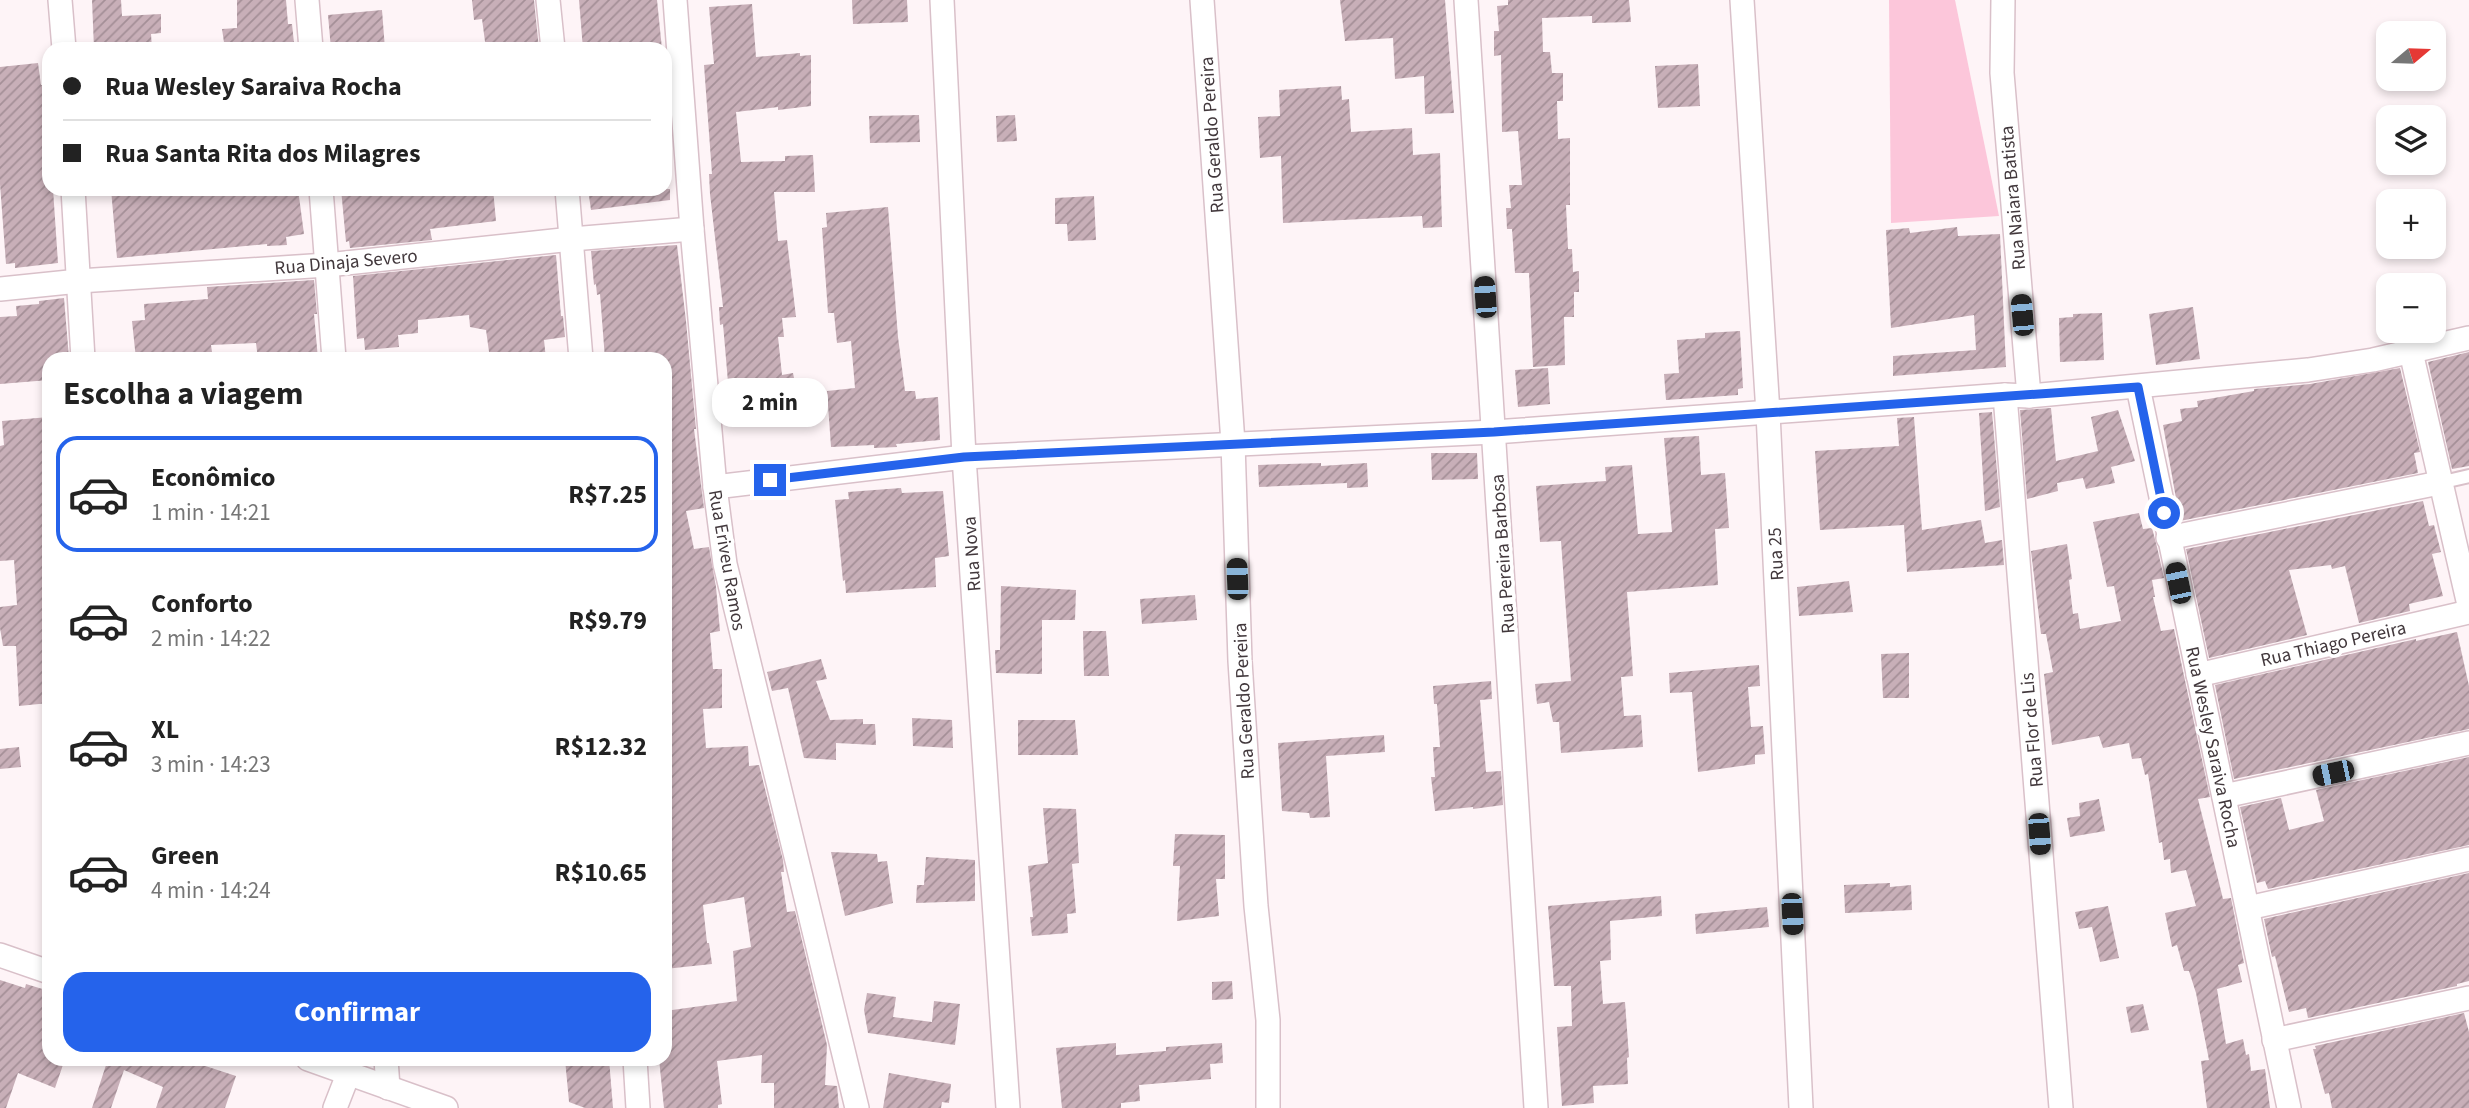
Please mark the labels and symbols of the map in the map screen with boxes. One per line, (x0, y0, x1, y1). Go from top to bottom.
north arrow (2376, 21, 2446, 91)
street label: Rua Geraldo Pereira (1194, 56, 1231, 214)
street label: Rua Naiara Batista (1994, 125, 2033, 271)
street label: Rua Dinaja Severo (273, 243, 419, 282)
car (1474, 275, 1497, 319)
car (2010, 293, 2035, 337)
callout: 2 min (712, 378, 828, 428)
route end (754, 464, 786, 496)
street label: Rua Pereira Barbosa (1484, 473, 1523, 635)
street label: Rua Eriveu Ramos (701, 488, 752, 633)
route start (2148, 497, 2180, 529)
street label: Rua Nova (956, 515, 989, 592)
street label: Rua 25 (1762, 527, 1791, 581)
car (1226, 558, 1249, 600)
car (2164, 560, 2193, 606)
street label: Rua Thiago Pereira (2258, 615, 2409, 674)
street label: Rua Geraldo Pereira (1227, 622, 1262, 780)
street label: Rua Wesley Saraiva Rocha (2178, 644, 2247, 851)
street label: Rua Flor de Lis (2014, 671, 2051, 788)
car (2311, 758, 2356, 788)
car (2028, 812, 2051, 856)
car (1781, 892, 1804, 936)

